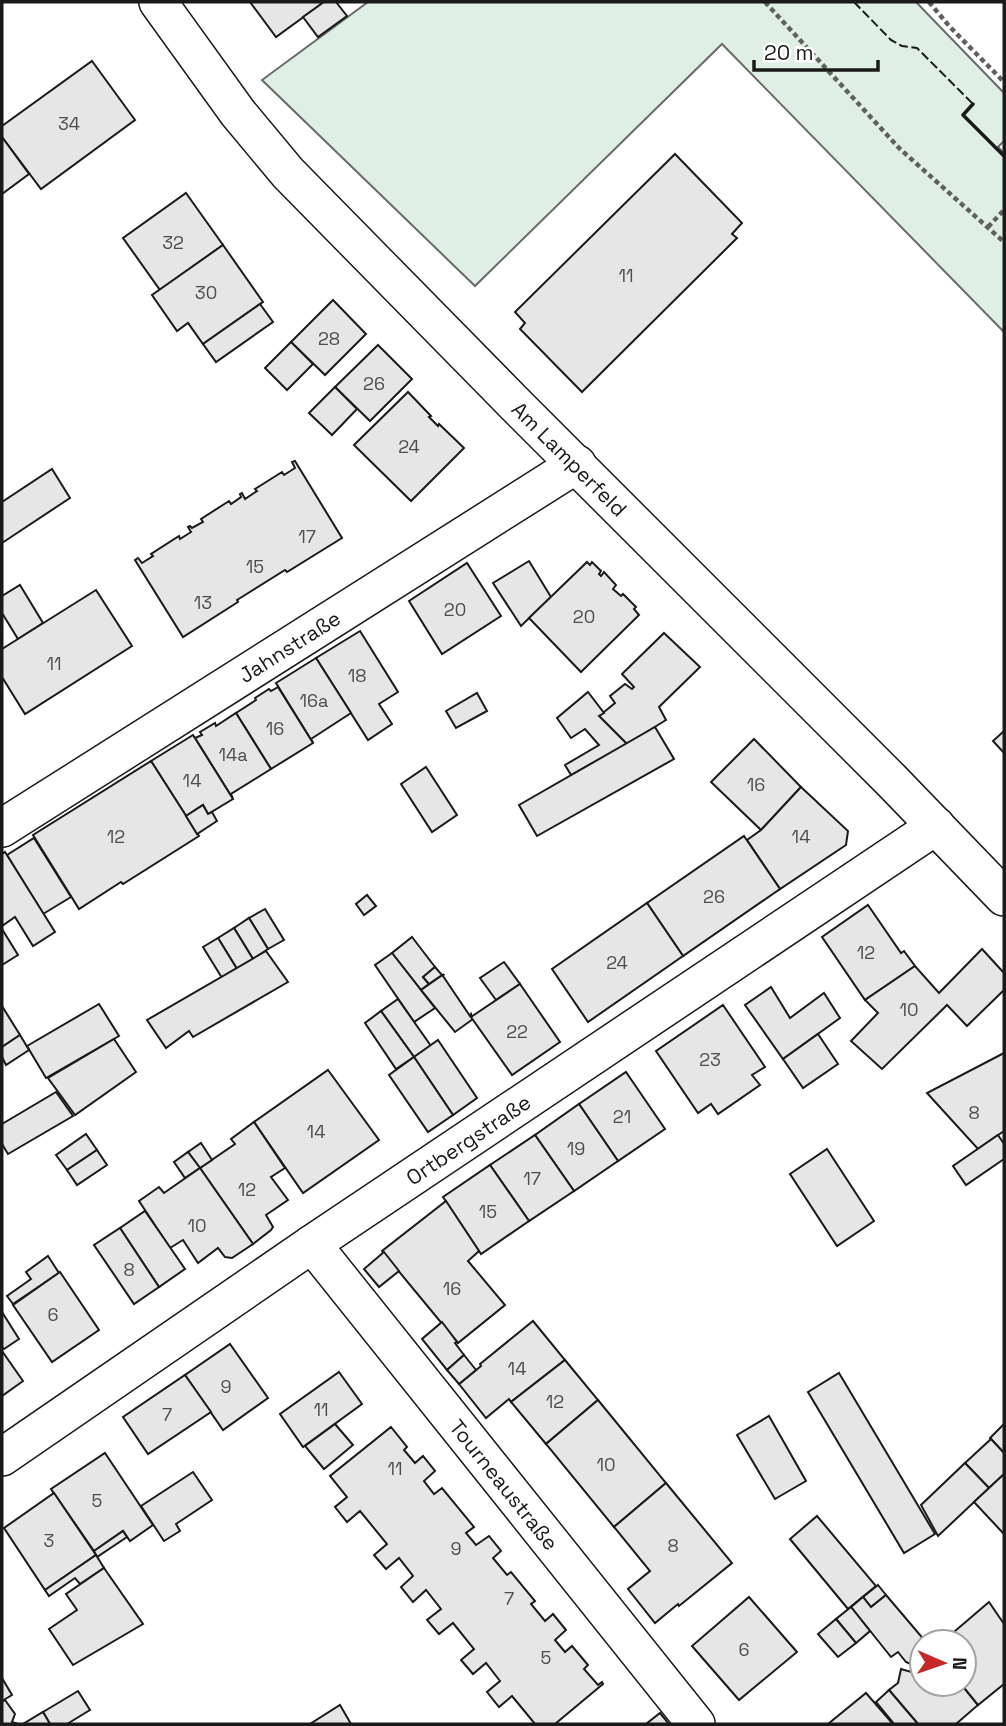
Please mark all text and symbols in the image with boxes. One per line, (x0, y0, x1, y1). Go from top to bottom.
scale bar (754, 28, 878, 72)
text: 20 m (764, 39, 814, 66)
house number: 34 (58, 112, 80, 135)
house number: 32 (162, 231, 184, 254)
house number: 11 (618, 264, 634, 287)
house number: 30 (195, 281, 217, 304)
house number: 28 (318, 327, 340, 350)
house number: 26 (363, 372, 385, 395)
street label: Am Lamperfeld (506, 395, 633, 522)
house number: 24 (398, 435, 420, 458)
house number: 17 (298, 525, 316, 548)
house number: 15 (246, 555, 264, 578)
house number: 13 (194, 591, 212, 614)
house number: 20 (444, 598, 466, 621)
street label: Jahnstraße (233, 604, 345, 688)
house number: 20 (573, 605, 595, 628)
house number: 11 (46, 652, 62, 675)
house number: 18 (348, 664, 366, 687)
house number: 16a (300, 689, 328, 712)
house number: 16 (266, 717, 284, 740)
house number: 14a (218, 743, 248, 766)
house number: 14 (183, 769, 201, 792)
house number: 16 (747, 773, 765, 796)
house number: 12 (107, 825, 125, 848)
house number: 14 (792, 825, 810, 848)
house number: 26 (703, 885, 725, 908)
house number: 12 (857, 941, 875, 964)
house number: 24 (606, 951, 628, 974)
house number: 10 (899, 998, 919, 1021)
house number: 22 (506, 1020, 528, 1043)
house number: 23 (699, 1048, 721, 1071)
street label: Ortbergstraße (401, 1088, 536, 1191)
house number: 8 (968, 1101, 980, 1124)
house number: 21 (613, 1105, 631, 1128)
house number: 14 (307, 1120, 325, 1143)
house number: 19 (567, 1137, 585, 1160)
house number: 17 (523, 1167, 541, 1190)
house number: 12 (238, 1178, 256, 1201)
house number: 15 (479, 1200, 497, 1223)
house number: 10 (187, 1214, 207, 1237)
house number: 8 (123, 1258, 135, 1281)
house number: 16 (443, 1277, 461, 1300)
house number: 6 (47, 1303, 59, 1326)
house number: 14 (508, 1357, 526, 1380)
house number: 9 (220, 1375, 232, 1398)
house number: 12 (546, 1390, 564, 1413)
house number: 11 (313, 1398, 329, 1421)
house number: 7 (162, 1403, 172, 1426)
street label: Tourneaustraße (444, 1414, 565, 1555)
house number: 10 (596, 1453, 616, 1476)
house number: 11 (387, 1457, 403, 1480)
house number: 5 (92, 1489, 102, 1512)
house number: 3 (44, 1529, 54, 1552)
house number: 8 (667, 1534, 679, 1557)
house number: 9 (450, 1537, 462, 1560)
house number: 7 (504, 1587, 514, 1610)
north arrow (908, 1628, 978, 1698)
house number: 6 (738, 1638, 750, 1661)
house number: 5 (541, 1646, 551, 1669)
text: N (947, 1657, 972, 1670)

